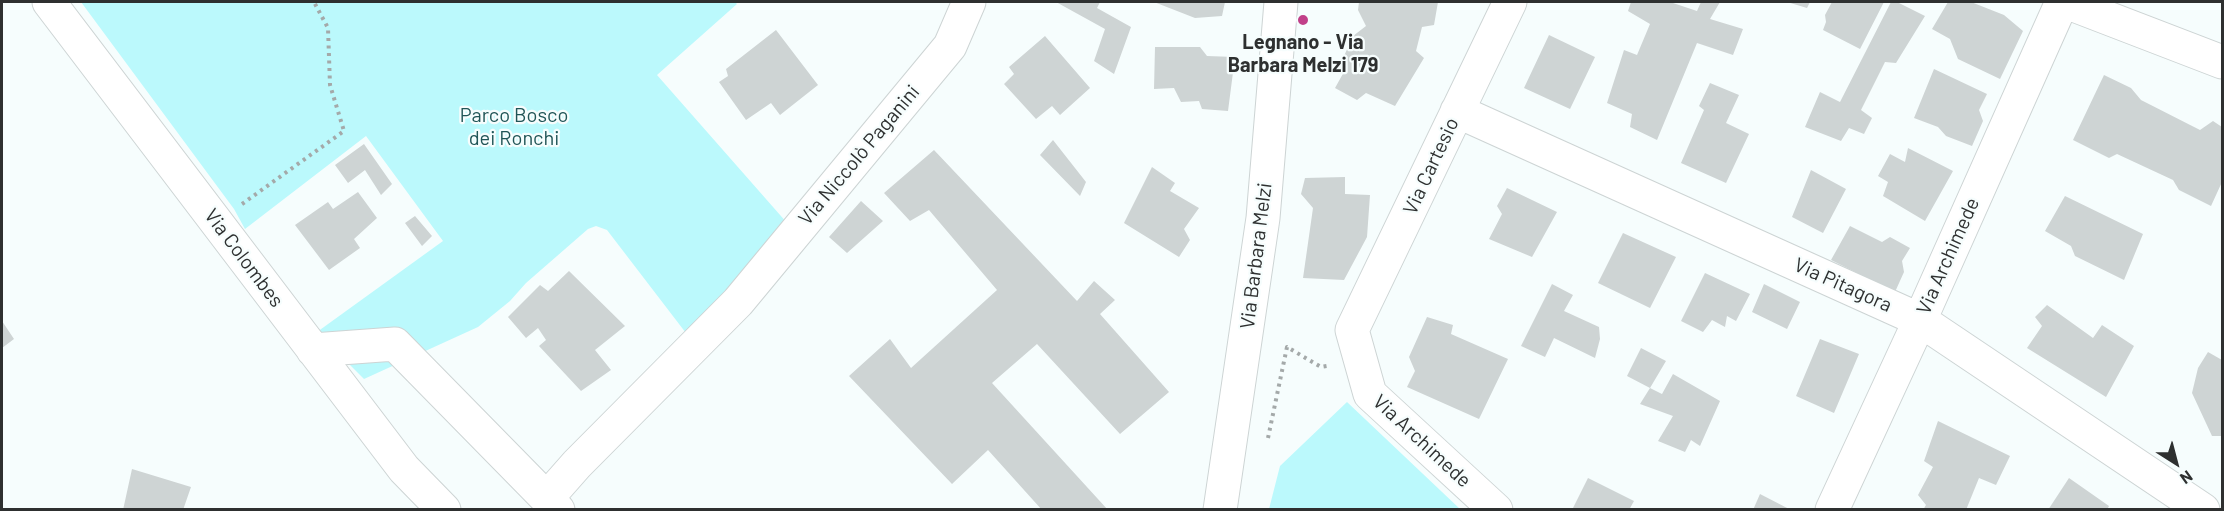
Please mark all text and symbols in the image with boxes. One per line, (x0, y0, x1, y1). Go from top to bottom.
marker: Legnano - Via Barbara Melzi 179 (1296, 13, 1310, 27)
place label: Legnano - Via Barbara Melzi 179 (1228, 30, 1378, 77)
street label: Via Niccolò Paganini (793, 80, 925, 230)
park label: Parco Bosco dei Ronchi (460, 103, 568, 150)
street label: Via Cartesio (1398, 114, 1464, 218)
street label: Via Barbara Melzi (1235, 181, 1277, 331)
street label: Via Archimede (1912, 194, 1984, 318)
street label: Via Colombes (199, 204, 289, 312)
street label: Via Pitagora (1790, 253, 1896, 317)
street label: Via Archimede (1368, 389, 1476, 493)
north arrow (2146, 433, 2206, 493)
text: N (2177, 467, 2197, 489)

